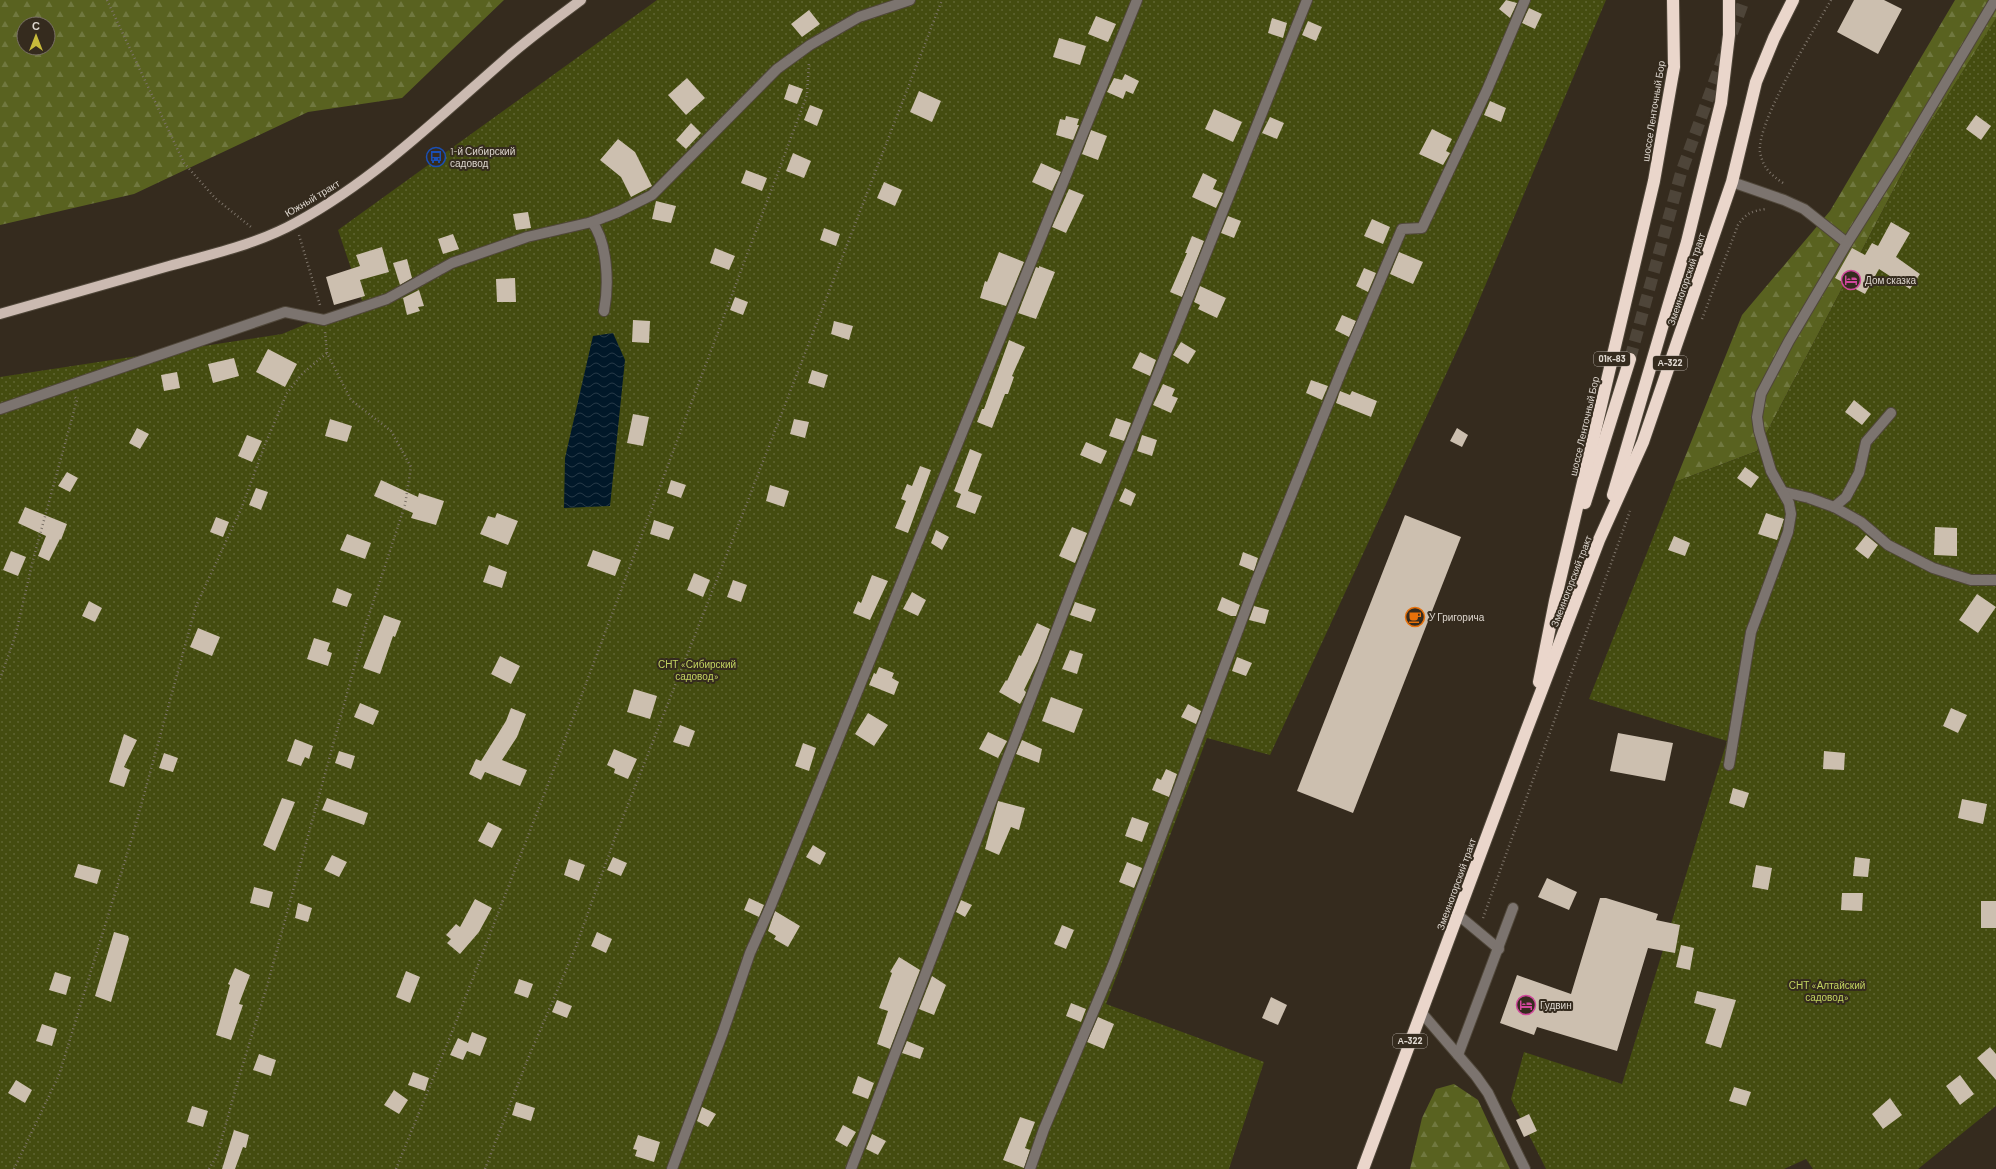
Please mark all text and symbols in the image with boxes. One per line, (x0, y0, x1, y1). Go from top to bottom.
north arrow (16, 16, 56, 56)
text: С (32, 19, 40, 32)
street label: шоссе Ленточный Бор (1639, 59, 1667, 162)
place label: 1-й Сибирский садовод (450, 145, 515, 169)
bus stop icon: 1-й Сибирский садовод (425, 146, 447, 168)
street label: Южный тракт (282, 177, 342, 219)
street label: Змеиногорский тракт (1665, 231, 1708, 327)
hotel icon: Дом сказка (1840, 269, 1862, 291)
place label: Дом сказка (1865, 274, 1917, 286)
road number: 01К-83 (1594, 352, 1630, 366)
road number: А-322 (1653, 356, 1687, 370)
street label: шоссе Ленточный Бор (1567, 375, 1601, 477)
street label: Змеиногорский тракт (1548, 533, 1594, 628)
cafe icon: У Григорича (1404, 606, 1426, 628)
place label: У Григорича (1429, 611, 1485, 623)
park label: СНТ «Сибирский садовод» (658, 658, 736, 682)
street label: Змеиногорский тракт (1434, 836, 1478, 932)
park label: СНТ «Алтайский садовод» (1789, 979, 1865, 1003)
hotel icon: Гудвин (1515, 994, 1537, 1016)
place label: Гудвин (1540, 999, 1572, 1011)
road number: А-322 (1393, 1034, 1427, 1048)

